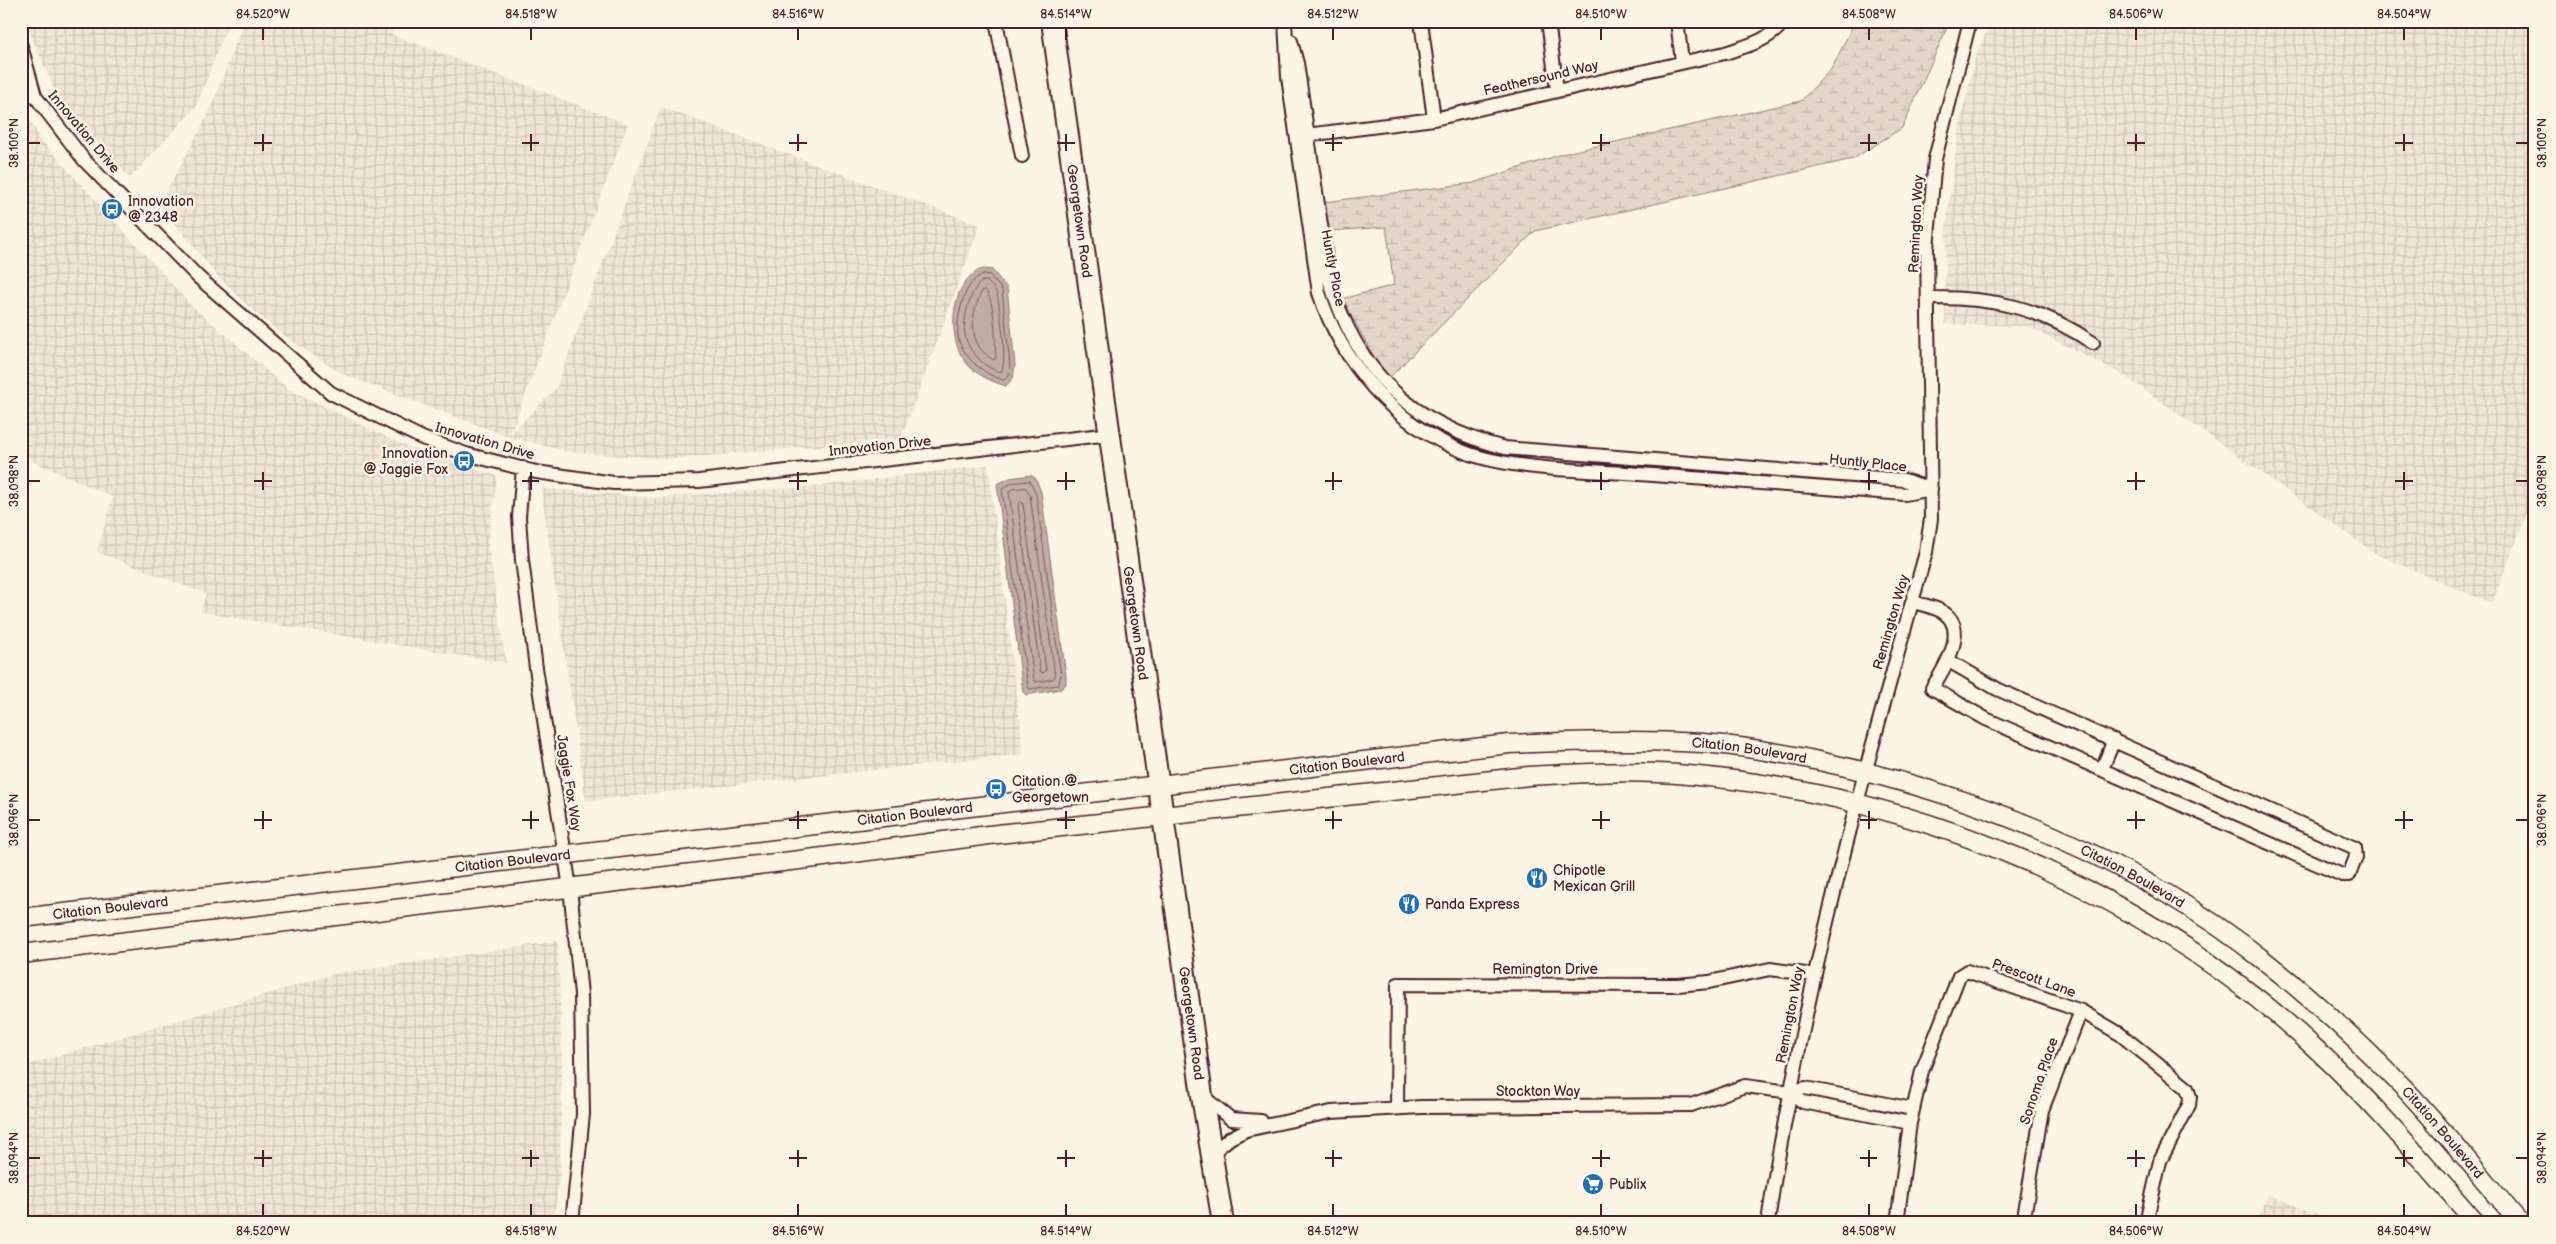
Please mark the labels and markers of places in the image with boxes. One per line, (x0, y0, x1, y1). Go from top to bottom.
place label: Innovation @ 2348 (128, 193, 194, 226)
bus stop icon: Innovation @ 2348 (100, 197, 124, 221)
place label: Innovation @ Jaggie Fox (364, 445, 448, 478)
bus stop icon: Innovation @ Jaggie Fox (452, 449, 476, 473)
place label: Citation @ Georgetown (1012, 773, 1089, 806)
bus stop icon: Citation @ Georgetown (984, 777, 1008, 801)
place label: Chipotle Mexican Grill (1553, 862, 1635, 895)
restaurant icon: Chipotle Mexican Grill (1525, 866, 1549, 890)
restaurant icon: Panda Express (1397, 892, 1421, 916)
place label: Panda Express (1425, 896, 1520, 913)
supermarket icon: Publix (1581, 1172, 1605, 1196)
place label: Publix (1609, 1176, 1647, 1193)

